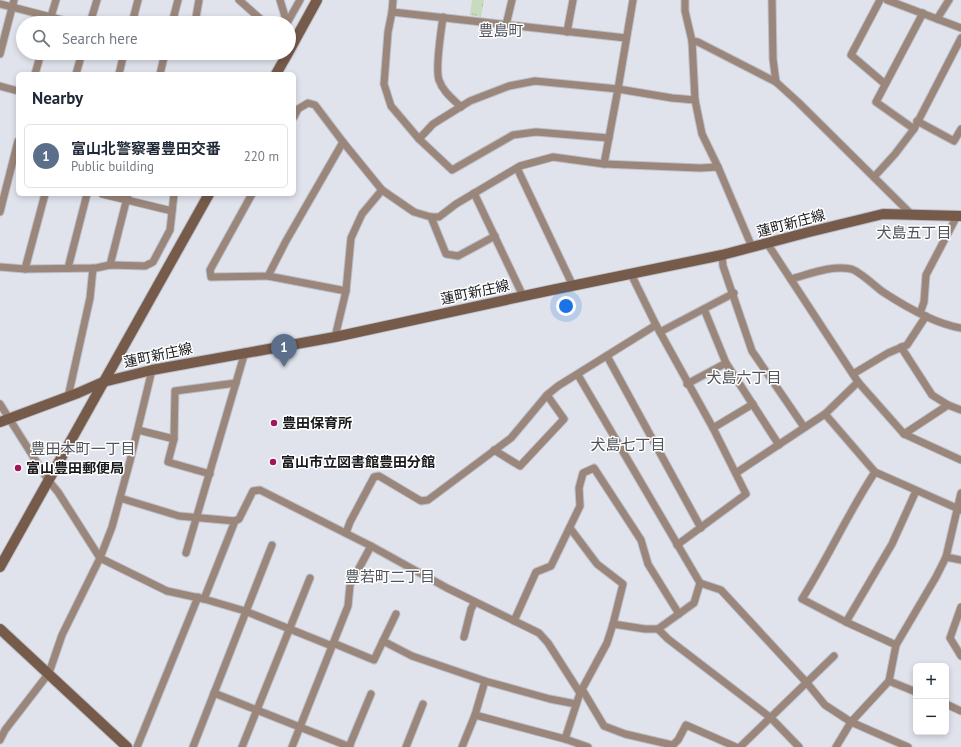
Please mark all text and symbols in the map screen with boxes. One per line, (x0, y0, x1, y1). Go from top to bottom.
search box (16, 16, 296, 60)
district label: 豊島町 (478, 21, 524, 40)
icon: search (30, 27, 52, 49)
text: Search here (62, 29, 138, 48)
text: Nearby (32, 87, 83, 109)
text: 富山北警察署豊田交番 (71, 139, 221, 158)
text: 1 (42, 148, 50, 165)
text: 220 m (244, 148, 279, 165)
text: Public building (71, 158, 154, 175)
street label: 蓮町新庄線 (755, 205, 827, 241)
district label: 犬島五丁目 (876, 223, 952, 242)
street label: 蓮町新庄線 (439, 276, 511, 308)
your location (556, 296, 576, 316)
pin: 1 (271, 334, 297, 367)
street label: 蓮町新庄線 (122, 339, 194, 371)
district label: 犬島六丁目 (706, 368, 782, 387)
place label: 豊田保育所 (282, 414, 352, 432)
marker: 豊田保育所 (269, 418, 279, 428)
district label: 犬島七丁目 (590, 435, 666, 454)
district label: 豊田本町一丁目 (30, 439, 136, 458)
place label: 富山市立図書館豊田分館 (281, 453, 435, 471)
marker: 富山市立図書館豊田分館 (268, 457, 278, 467)
place label: 富山豊田郵便局 (26, 459, 124, 477)
marker: 富山豊田郵便局 (13, 463, 23, 473)
district label: 豊若町二丁目 (345, 567, 435, 586)
map controls (913, 663, 949, 735)
button: + (913, 663, 949, 699)
button: − (913, 699, 949, 735)

